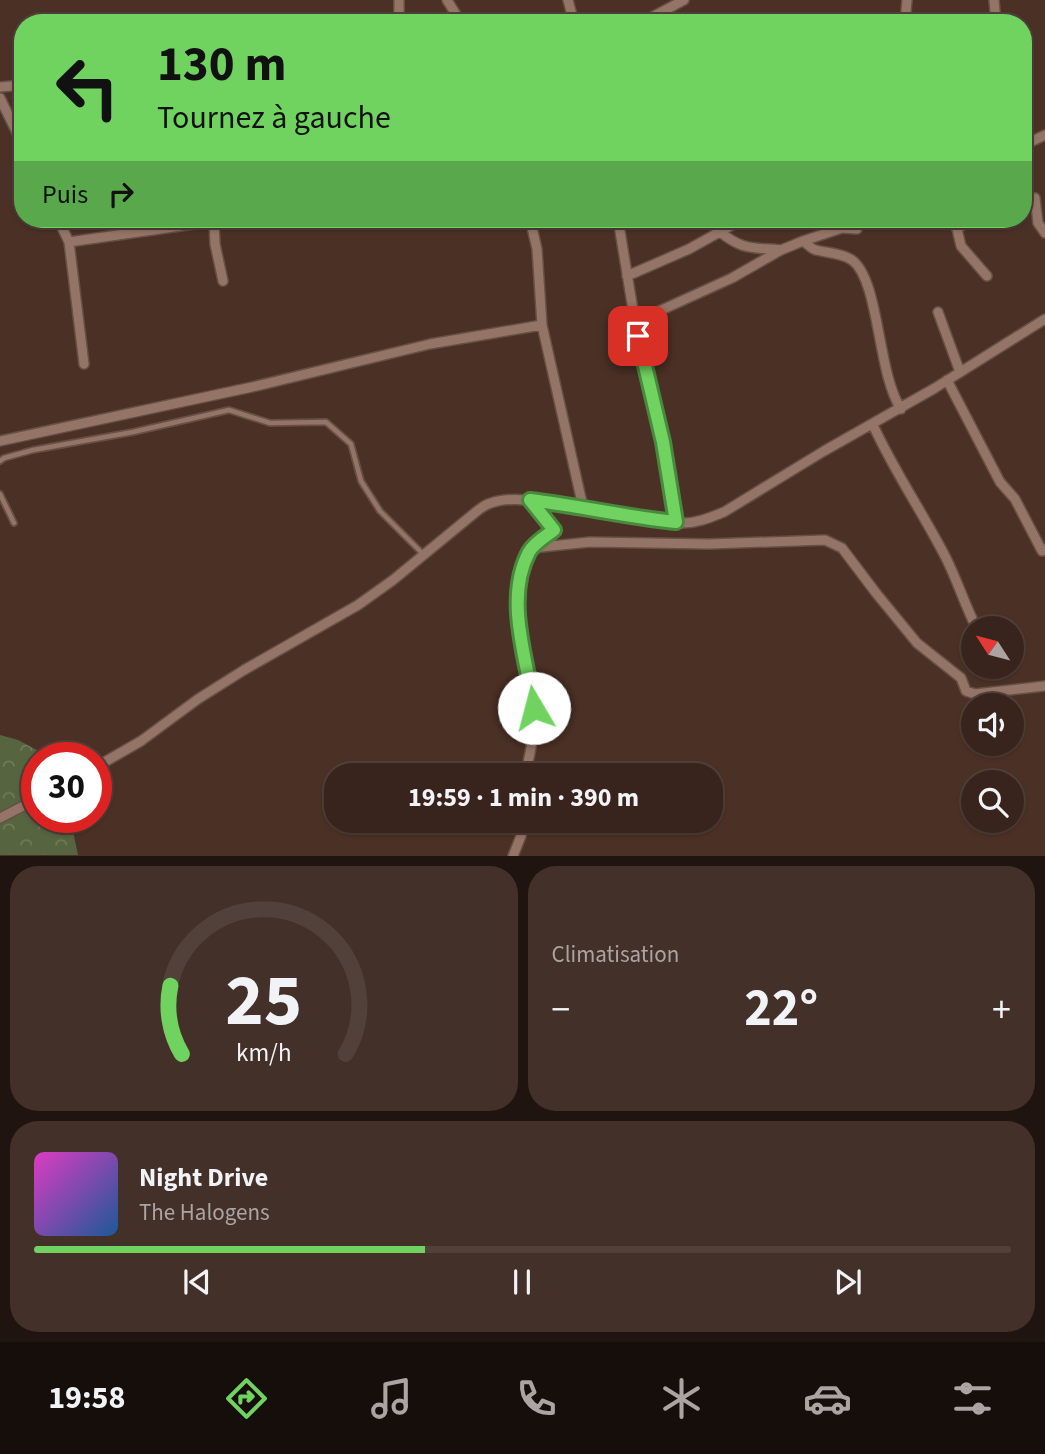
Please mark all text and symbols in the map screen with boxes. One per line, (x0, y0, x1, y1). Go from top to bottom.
text: 130 m (157, 30, 286, 100)
icon: left (42, 42, 133, 133)
text: Tournez à gauche (157, 95, 391, 141)
icon: right (102, 175, 140, 213)
text: Puis (42, 176, 88, 213)
pin (608, 306, 668, 366)
icon: arrive (619, 317, 657, 355)
north arrow (961, 616, 1024, 679)
map controls (961, 616, 1024, 833)
position arrow (497, 671, 571, 745)
button: sound (961, 693, 1024, 756)
speed limit sign: 30 (21, 742, 112, 833)
button: search (961, 770, 1024, 833)
text: 19:59 · 1 min · 390 m (408, 779, 639, 816)
text: Climatisation (552, 938, 679, 971)
text: 25 (225, 950, 302, 1054)
text: 22° (744, 972, 818, 1046)
text: − (552, 983, 570, 1037)
text: + (992, 983, 1011, 1037)
text: km/h (236, 1035, 292, 1071)
text: Night Drive (139, 1159, 268, 1196)
text: The Halogens (139, 1196, 270, 1229)
icon: previous (178, 1263, 216, 1301)
icon: pause (503, 1263, 541, 1301)
icon: next (829, 1263, 867, 1301)
icon: directions (222, 1374, 271, 1423)
icon: music (367, 1374, 416, 1423)
icon: phone (512, 1374, 561, 1423)
icon: climate (657, 1374, 706, 1423)
icon: car (803, 1374, 852, 1423)
icon: filters (948, 1374, 997, 1423)
text: 19:58 (48, 1375, 125, 1421)

